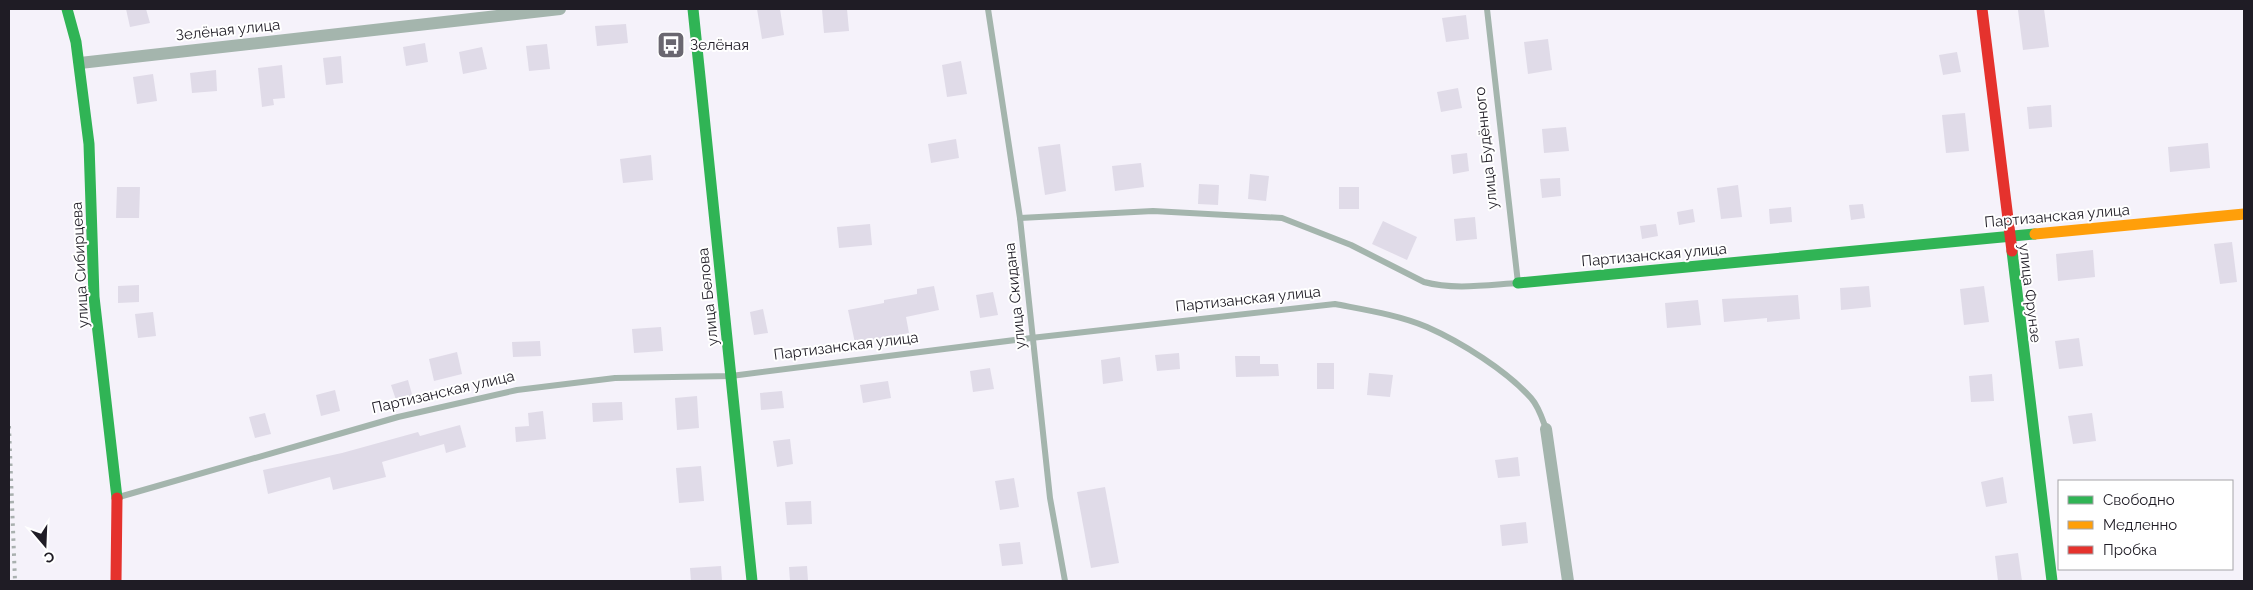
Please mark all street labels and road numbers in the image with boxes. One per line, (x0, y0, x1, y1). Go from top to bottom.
street label: Зелёная улица (175, 16, 281, 44)
street label: улица Будённого (1471, 86, 1501, 210)
street label: улица Сибирцева (68, 201, 92, 329)
street label: Партизанская улица (1984, 201, 2130, 231)
street label: Партизанская улица (1581, 240, 1727, 270)
street label: улица Скидана (1000, 242, 1030, 350)
street label: улица Фрунзе (2015, 242, 2045, 344)
street label: улица Белова (694, 247, 722, 347)
street label: Партизанская улица (1175, 282, 1321, 316)
street label: Партизанская улица (773, 328, 919, 364)
street label: Партизанская улица (370, 367, 516, 417)

